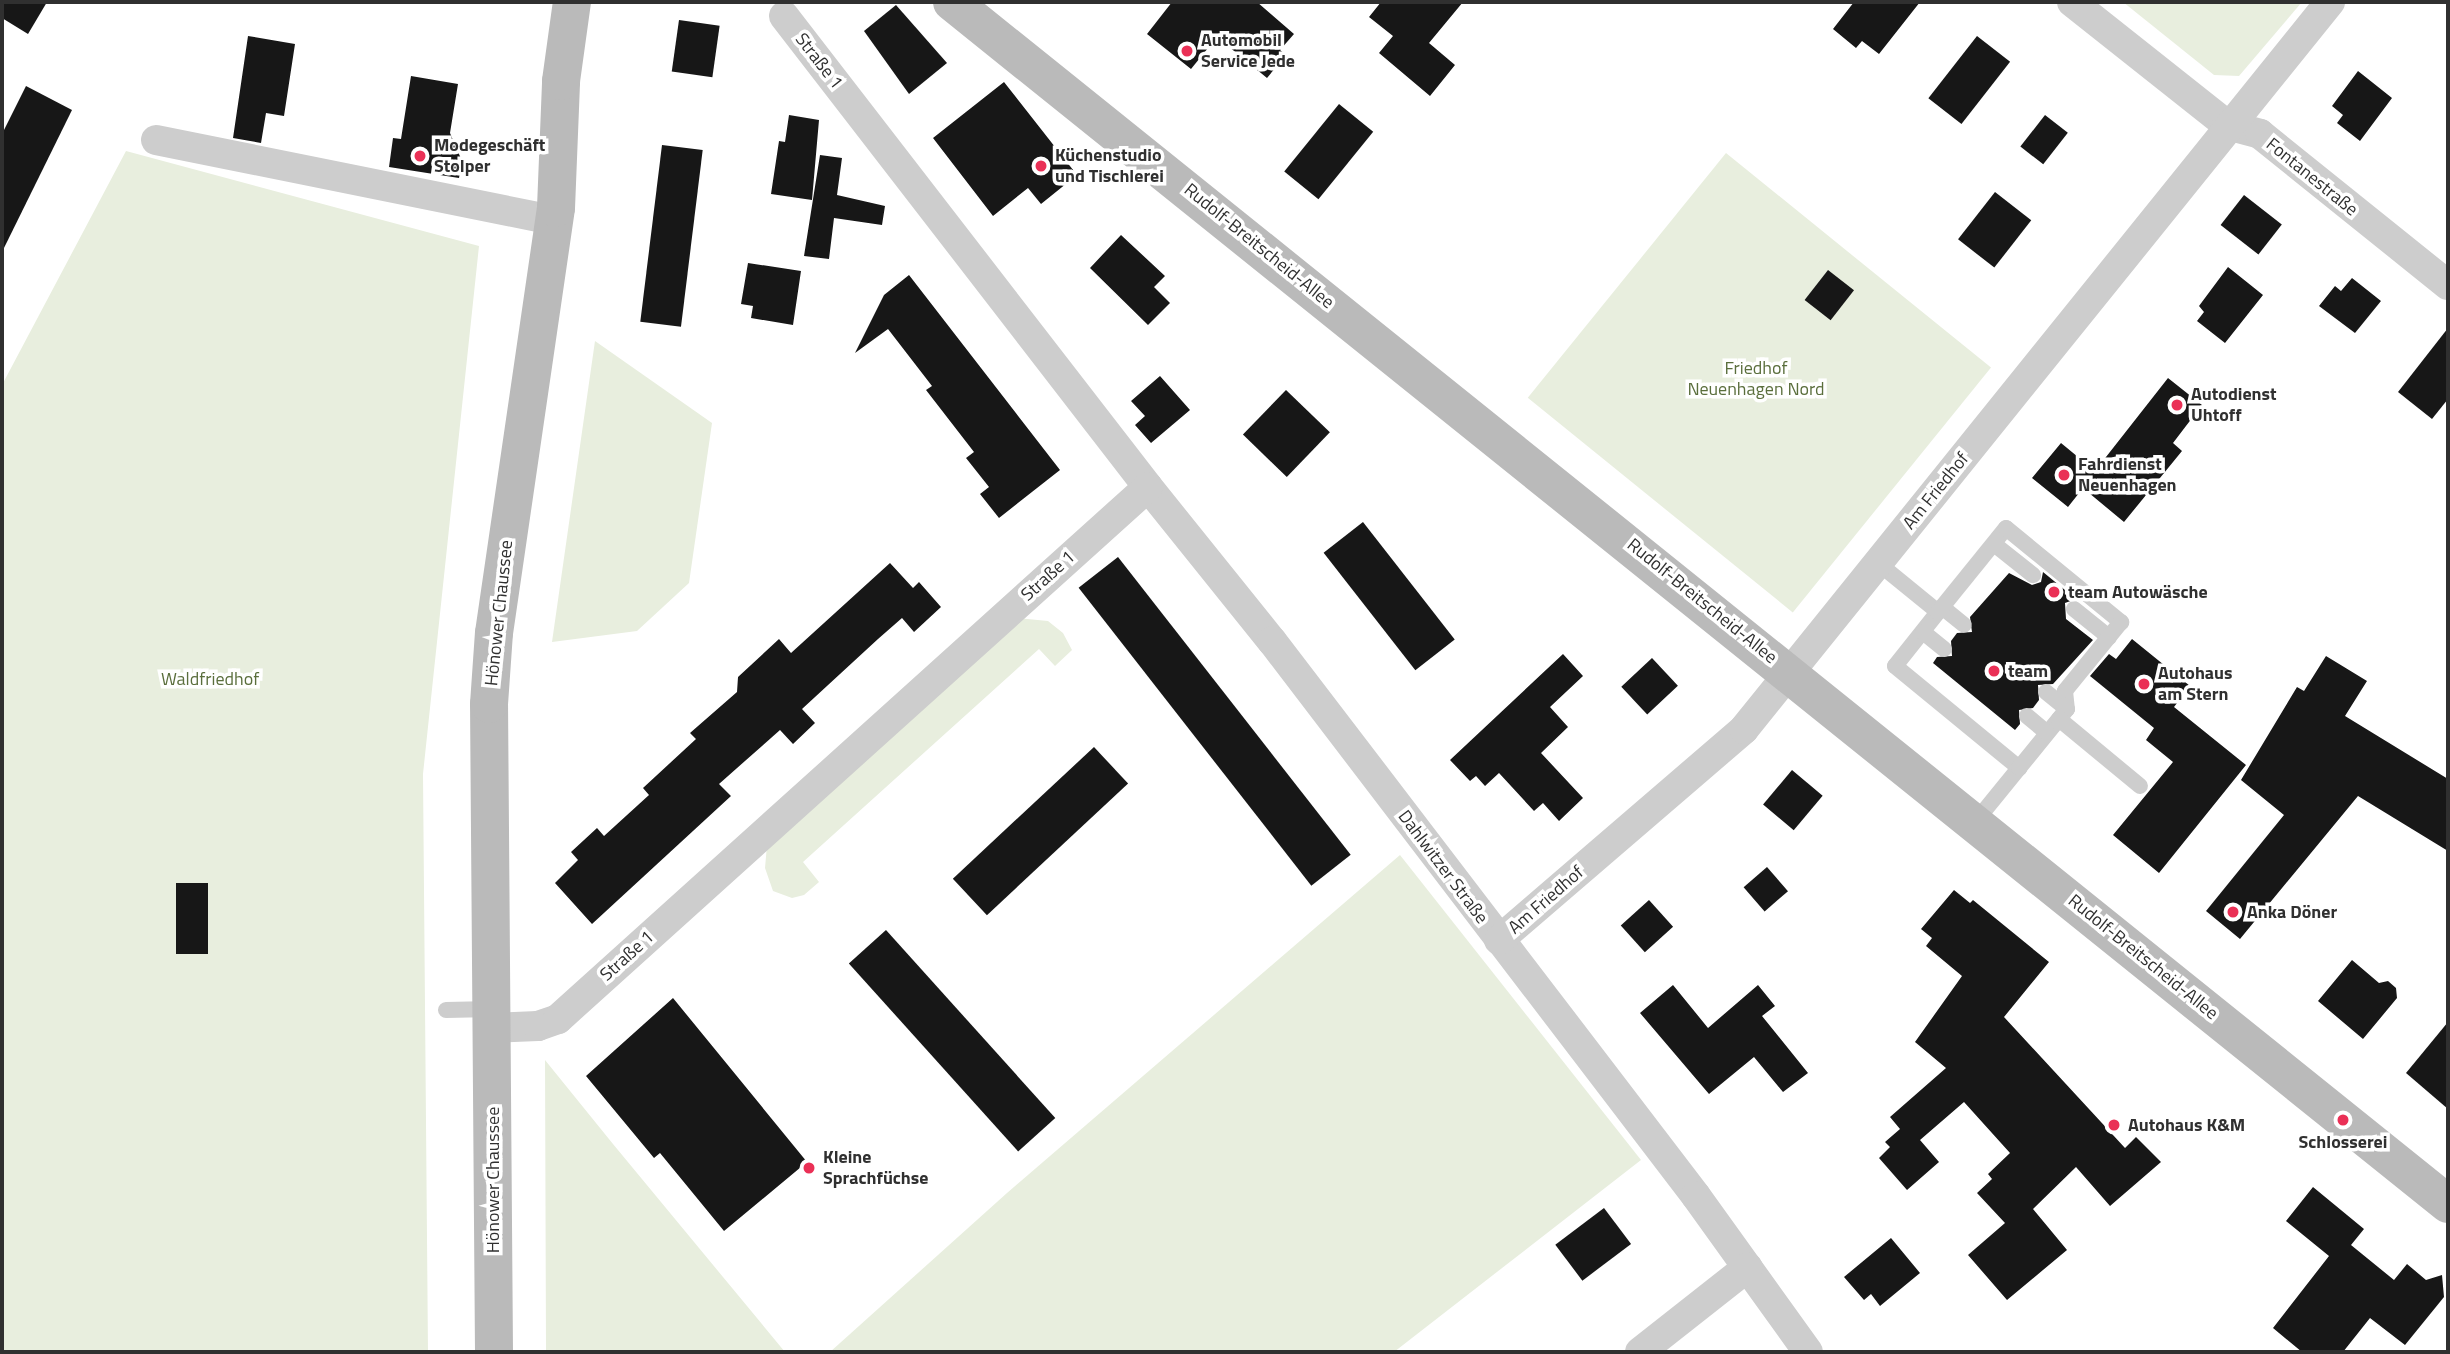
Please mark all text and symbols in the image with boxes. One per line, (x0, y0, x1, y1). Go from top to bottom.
street label: Straße 1 (791, 29, 847, 93)
place label: Automobil Service Jede (1201, 30, 1295, 72)
marker: Automobil Service Jede (1179, 43, 1195, 59)
street label: Fontanestraße (2262, 133, 2362, 221)
place label: Modegeschäft Stolper (434, 135, 545, 178)
place label: Küchenstudio und Tischlerei (1055, 145, 1164, 188)
marker: Modegeschäft Stolper (412, 148, 428, 164)
marker: Küchenstudio und Tischlerei (1033, 158, 1049, 174)
street label: Rudolf-Breitscheid-Allee (1180, 179, 1338, 313)
park label: Friedhof Neuenhagen Nord (1687, 358, 1825, 400)
place label: Autodienst Uhtoff (2191, 384, 2277, 426)
marker: Autodienst Uhtoff (2169, 397, 2185, 413)
street label: Am Friedhof (1898, 448, 1974, 534)
place label: Fahrdienst Neuenhagen (2078, 454, 2177, 496)
marker: Fahrdienst Neuenhagen (2056, 467, 2072, 483)
street label: Rudolf-Breitscheid-Allee (1623, 534, 1781, 668)
street label: Hönower Chaussee (481, 539, 517, 687)
street label: Straße 1 (1017, 546, 1079, 606)
place label: team Autowäsche (2068, 581, 2208, 603)
marker: team Autowäsche (2046, 584, 2062, 600)
place label: team (2008, 660, 2048, 682)
marker: team (1986, 663, 2002, 679)
place label: Autohaus am Stern (2158, 663, 2233, 706)
park label: Waldfriedhof (161, 668, 259, 690)
marker: Autohaus am Stern (2136, 676, 2152, 692)
street label: Dahlwitzer Straße (1393, 806, 1493, 928)
street label: Am Friedhof (1504, 861, 1588, 939)
street label: Rudolf-Breitscheid-Allee (2064, 890, 2222, 1024)
place label: Anka Döner (2247, 901, 2337, 923)
marker: Anka Döner (2225, 904, 2241, 920)
street label: Straße 1 (596, 926, 658, 986)
street label: Hönower Chaussee (482, 1107, 504, 1253)
marker: Schlosserei (2335, 1112, 2351, 1128)
place label: Autohaus K&M (2128, 1114, 2245, 1136)
marker: Autohaus K&M (2106, 1117, 2122, 1133)
place label: Schlosserei (2299, 1131, 2387, 1153)
place label: Kleine Sprachfüchse (823, 1147, 928, 1190)
marker: Kleine Sprachfüchse (801, 1160, 817, 1176)

